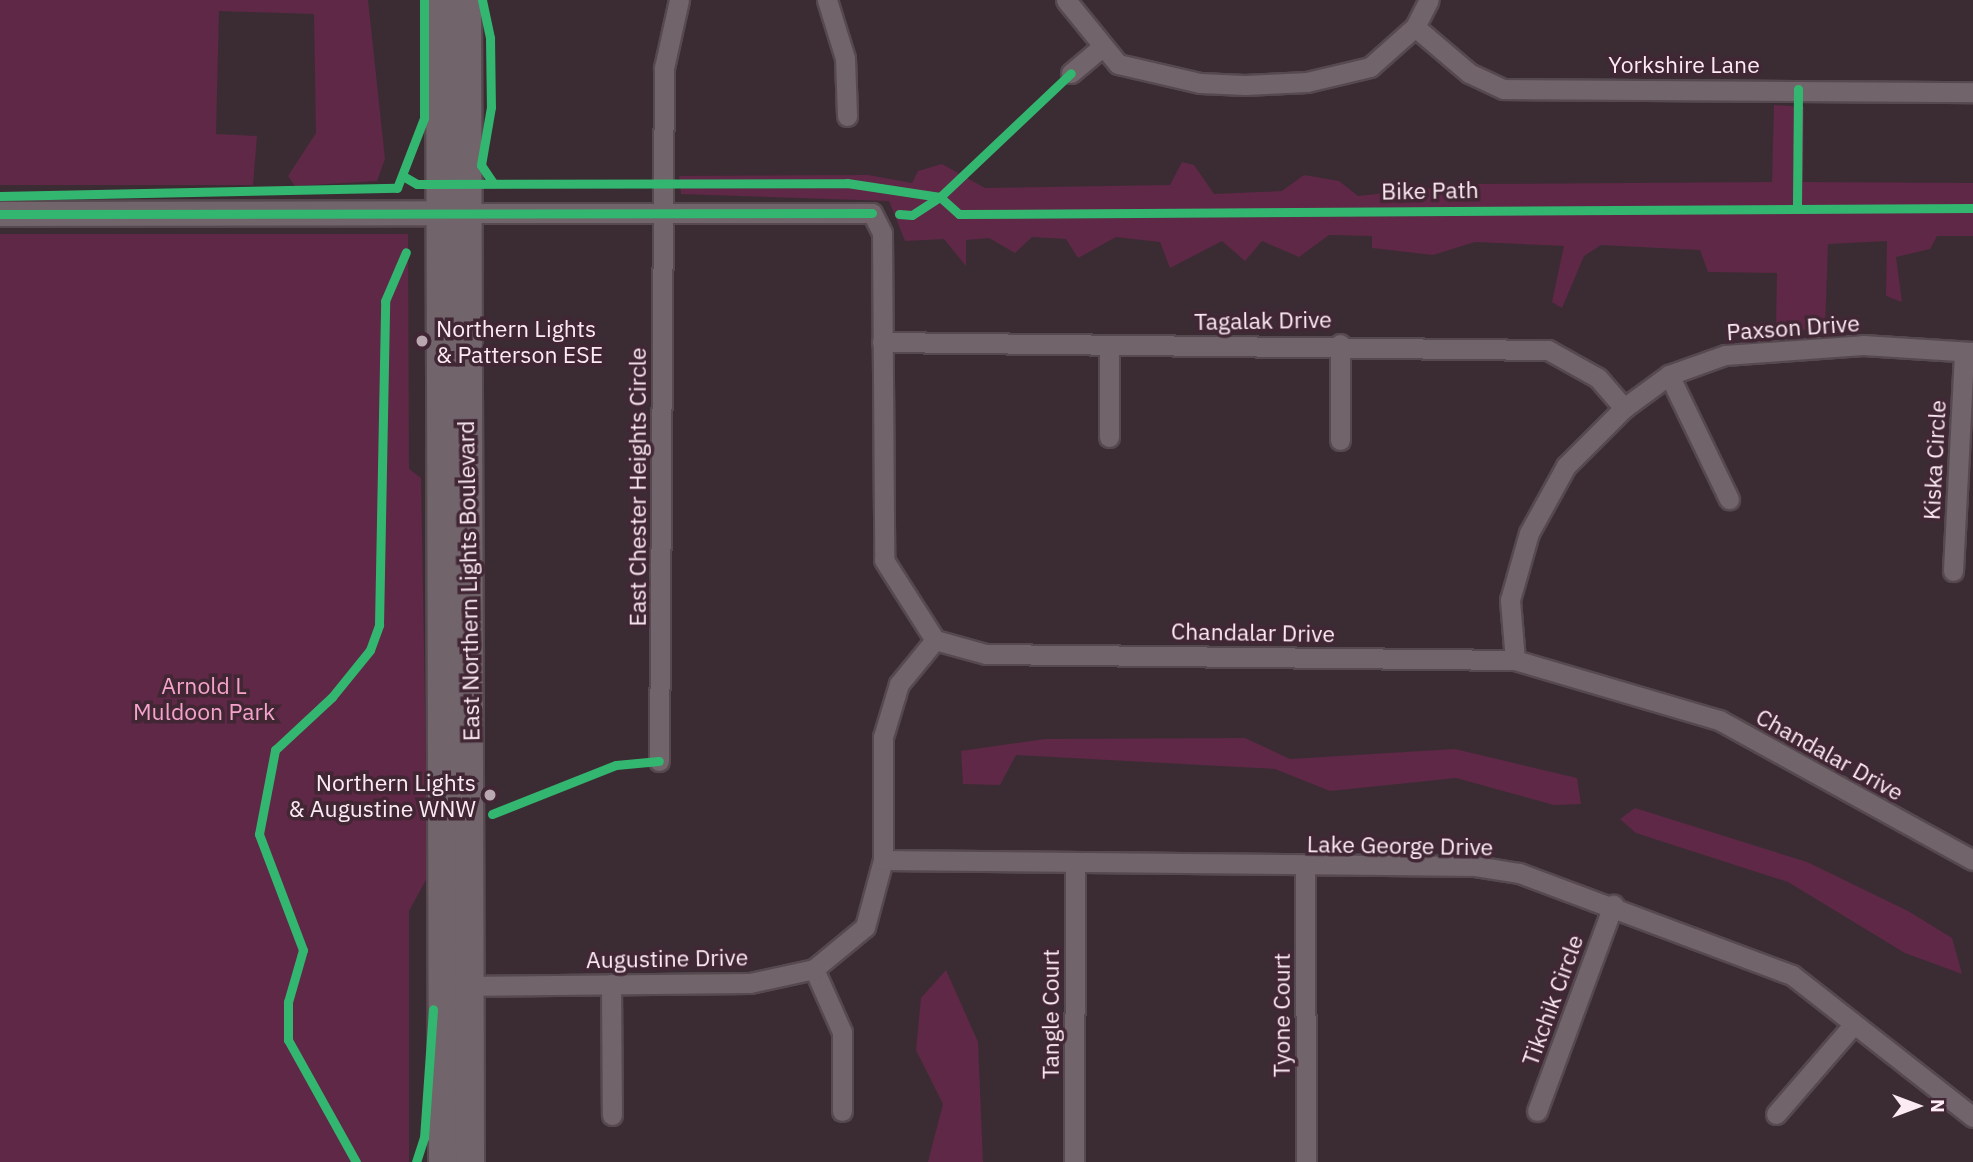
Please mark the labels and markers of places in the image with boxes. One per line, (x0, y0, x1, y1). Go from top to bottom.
place label: Northern Lights & Patterson ESE (436, 314, 603, 368)
marker: Northern Lights & Patterson ESE (414, 333, 430, 349)
place label: Northern Lights & Augustine WNW (288, 768, 476, 822)
marker: Northern Lights & Augustine WNW (482, 787, 498, 803)

